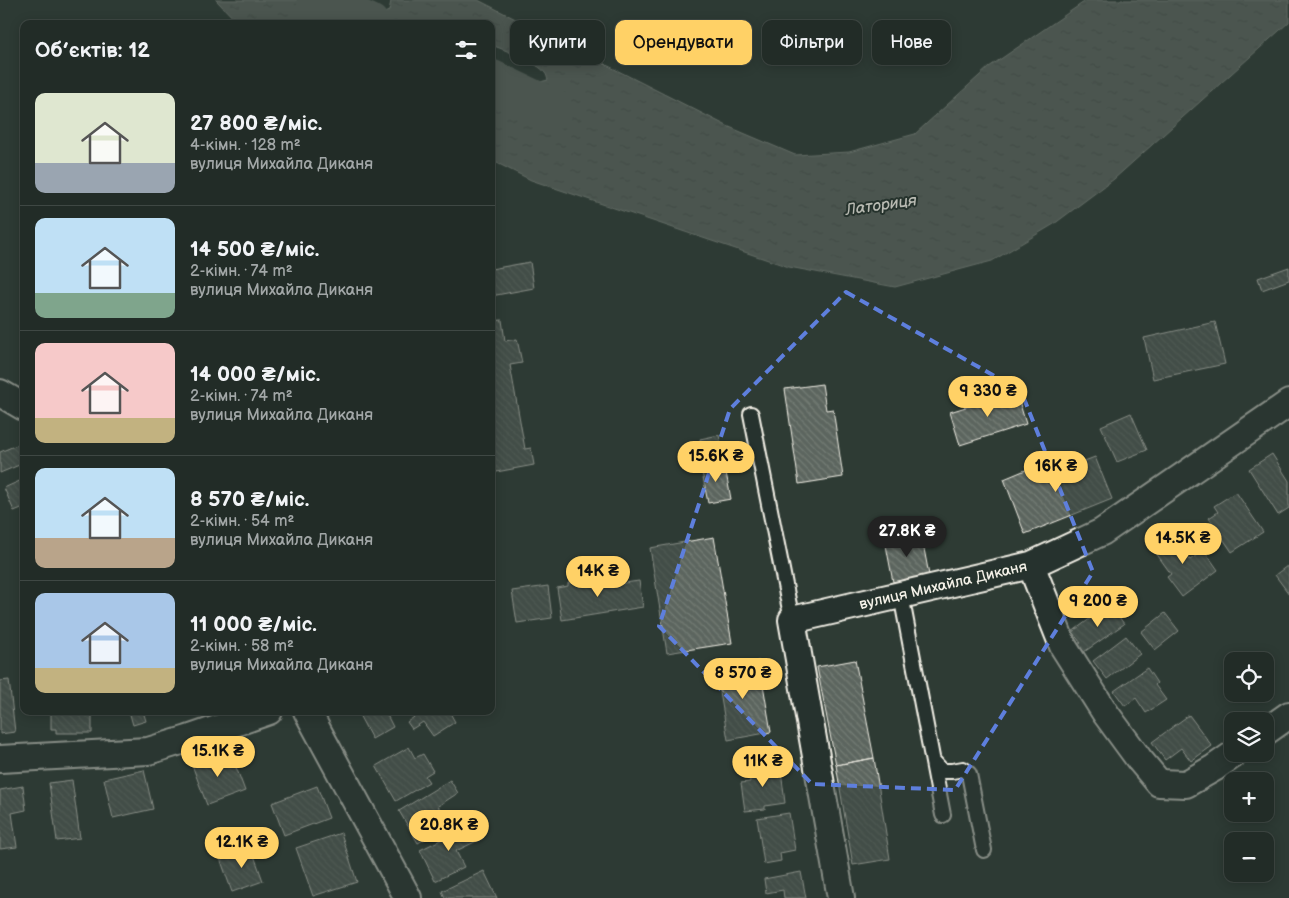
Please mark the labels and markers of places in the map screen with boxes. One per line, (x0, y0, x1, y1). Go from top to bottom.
pin: 9 330 ₴ (942, 376, 1034, 418)
pin: 15.6K ₴ (670, 440, 762, 483)
pin: 16K ₴ (1021, 450, 1091, 493)
pin: 27.8K ₴ (861, 516, 953, 558)
pin: 14.5K ₴ (1137, 522, 1229, 565)
pin: 14K ₴ (563, 556, 633, 598)
pin: 9 200 ₴ (1052, 586, 1144, 628)
pin: 8 570 ₴ (697, 658, 789, 700)
pin: 15.1K ₴ (172, 736, 264, 778)
pin: 11K ₴ (728, 746, 798, 788)
pin: 20.8K ₴ (403, 810, 495, 852)
pin: 12.1K ₴ (196, 826, 288, 869)

